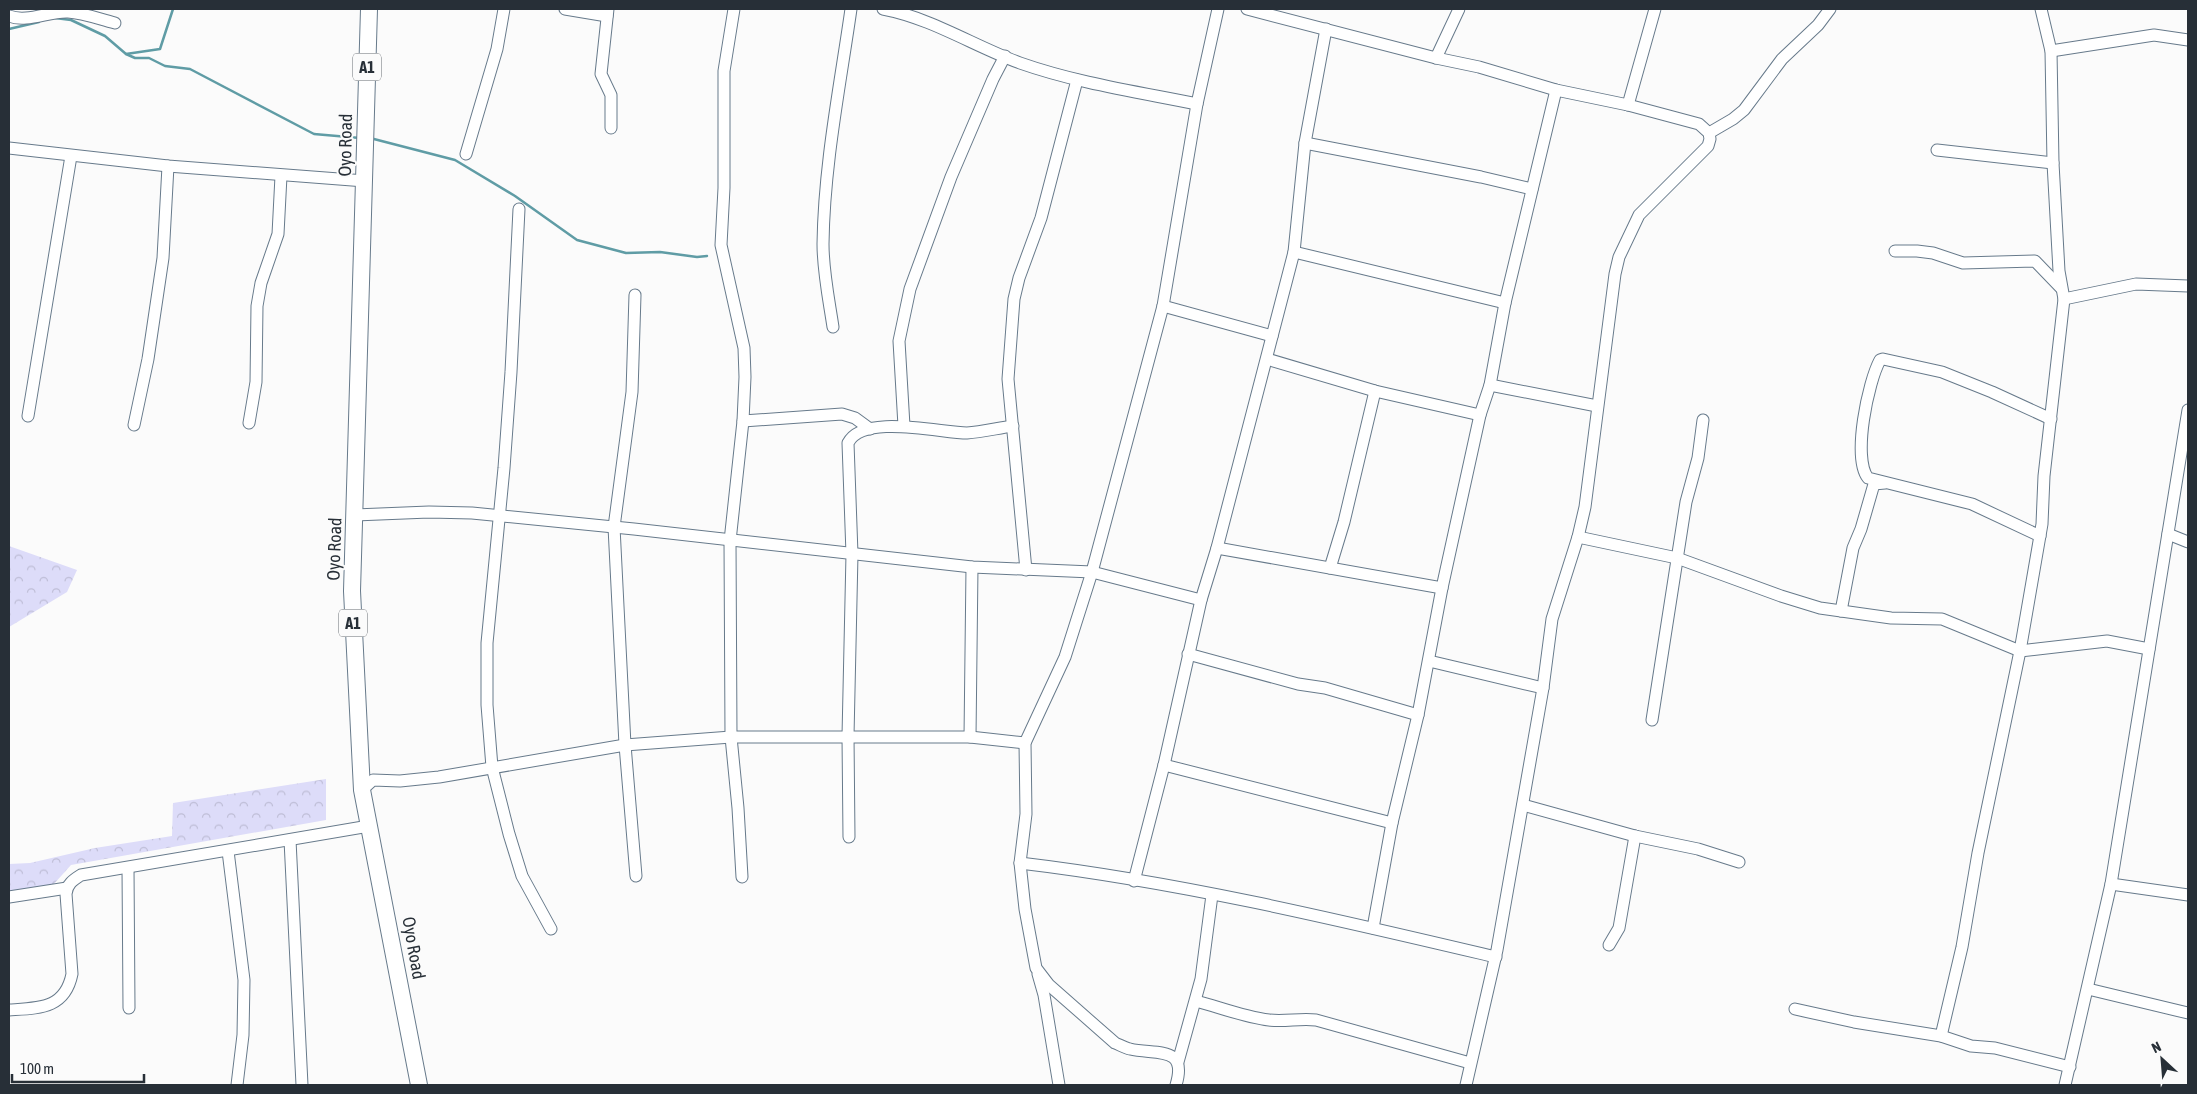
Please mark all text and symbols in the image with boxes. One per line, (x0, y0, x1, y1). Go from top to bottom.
road number: A1 (353, 54, 381, 80)
street label: Oyo Road (334, 113, 356, 177)
street label: Oyo Road (322, 517, 346, 581)
road number: A1 (339, 610, 367, 636)
street label: Oyo Road (398, 915, 430, 981)
north arrow (2137, 1034, 2187, 1084)
text: N (2149, 1038, 2164, 1056)
scale bar (12, 1052, 145, 1084)
text: 100 m (20, 1060, 54, 1077)

